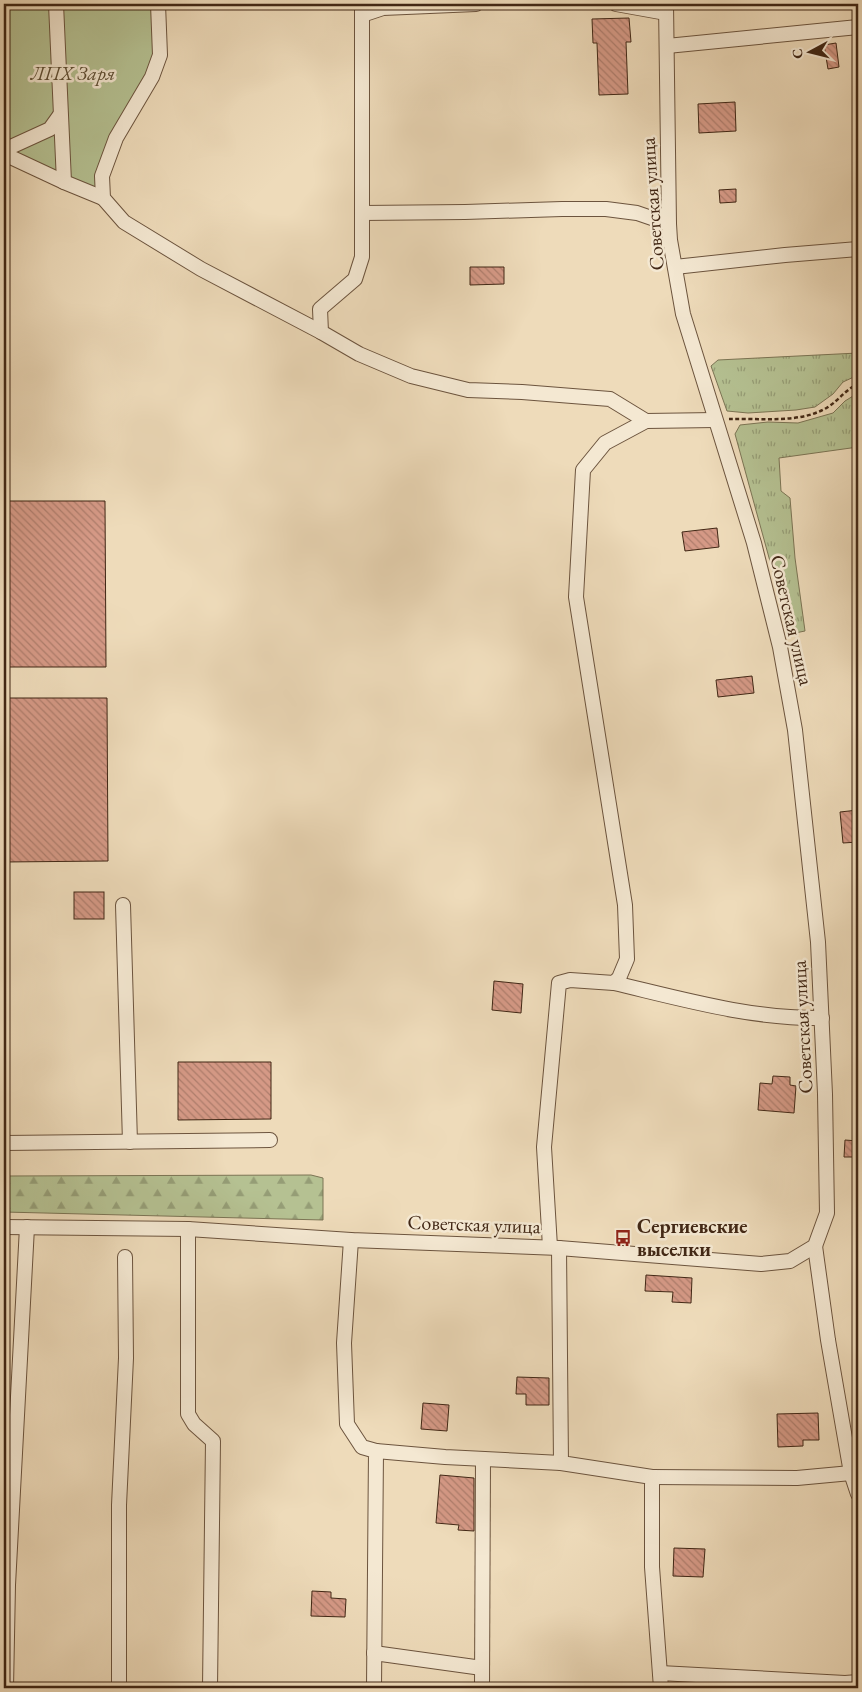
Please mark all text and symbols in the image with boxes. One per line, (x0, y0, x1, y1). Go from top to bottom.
north arrow (784, 28, 834, 78)
text: С (788, 47, 807, 60)
park label: ЛПХ Заря (30, 60, 115, 86)
street label: Советская улица (634, 137, 670, 271)
street label: Советская улица (764, 552, 820, 688)
street label: Советская улица (786, 960, 818, 1094)
street label: Советская улица (407, 1209, 541, 1239)
place label: Сергиевские выселки (637, 1213, 748, 1262)
bus stop icon: Сергиевские выселки (613, 1228, 633, 1248)

